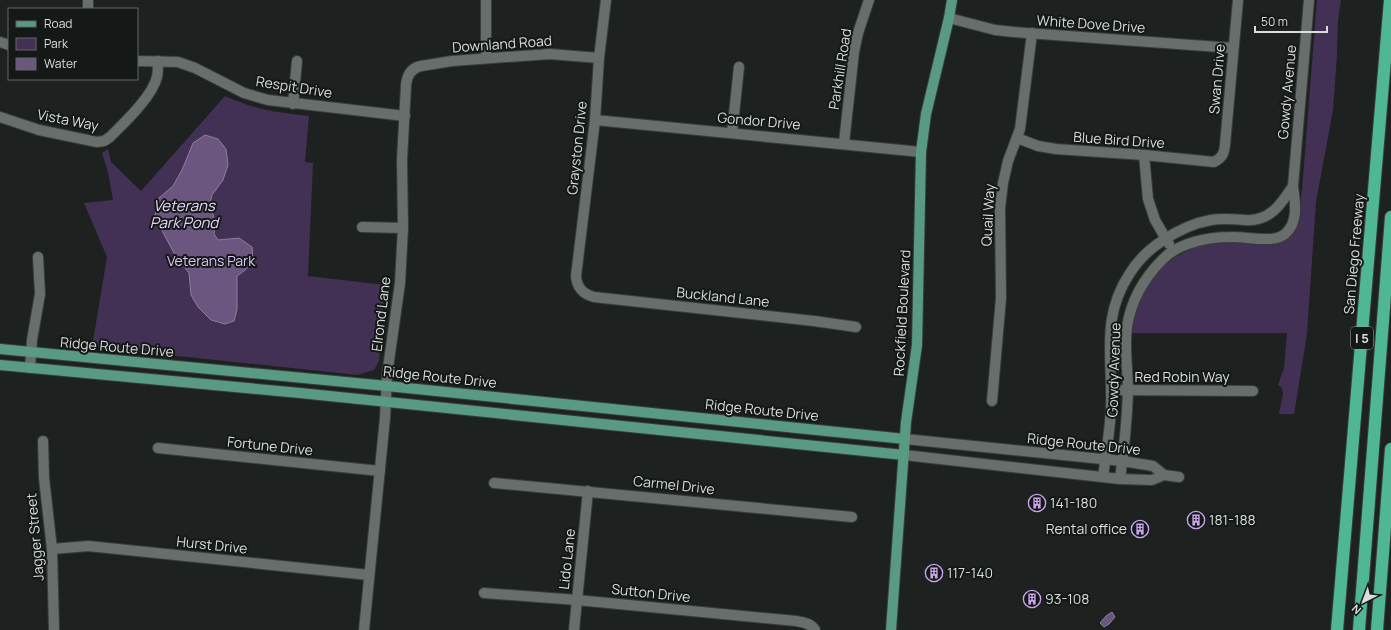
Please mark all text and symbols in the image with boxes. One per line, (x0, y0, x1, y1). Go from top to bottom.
legend (8, 8, 138, 80)
scale bar (1255, 8, 1327, 34)
street label: White Dove Drive (1036, 10, 1146, 37)
text: 50 m (1261, 13, 1288, 30)
text: Road (44, 15, 72, 32)
street label: Parkhill Road (824, 27, 855, 111)
street label: Downland Road (451, 31, 553, 56)
text: Park (44, 35, 69, 52)
street label: Swan Drive (1204, 43, 1229, 115)
street label: Gowdy Avenue (1273, 44, 1300, 140)
text: Water (44, 55, 78, 72)
street label: Respit Drive (255, 71, 334, 102)
street label: Grayston Drive (562, 100, 591, 196)
street label: Vista Way (36, 104, 101, 135)
street label: Gondor Drive (717, 107, 802, 134)
street label: Blue Bird Drive (1073, 127, 1165, 152)
street label: Quail Way (976, 183, 999, 247)
street label: San Diego Freeway (1339, 192, 1368, 315)
water label: Veterans Park Pond (150, 195, 220, 233)
street label: Rockfield Boulevard (889, 249, 914, 377)
park label: Veterans Park (167, 251, 256, 270)
street label: Elrond Lane (366, 275, 395, 352)
street label: Buckland Lane (676, 282, 770, 311)
street label: Gowdy Avenue (1102, 322, 1125, 418)
road number: I 5 (1351, 327, 1373, 349)
street label: Ridge Route Drive (59, 332, 175, 361)
street label: Ridge Route Drive (382, 361, 498, 392)
street label: Red Robin Way (1134, 367, 1230, 386)
street label: Ridge Route Drive (704, 394, 820, 425)
street label: Ridge Route Drive (1026, 428, 1142, 459)
street label: Fortune Drive (226, 432, 314, 459)
street label: Carmel Drive (632, 471, 716, 498)
street label: Jagger Street (21, 492, 48, 582)
building icon: 141-180 (1027, 493, 1047, 513)
place label: 141-180 (1050, 493, 1097, 512)
building icon: 181-188 (1186, 510, 1206, 530)
place label: 181-188 (1209, 510, 1256, 529)
place label: Rental office (1046, 519, 1127, 538)
building icon: Rental office (1130, 519, 1150, 539)
street label: Lido Lane (554, 528, 579, 590)
street label: Hurst Drive (176, 531, 248, 558)
building icon: 117-140 (924, 563, 944, 583)
place label: 117-140 (947, 563, 993, 582)
street label: Sutton Drive (611, 579, 692, 606)
north arrow (1343, 582, 1383, 622)
building icon: 93-108 (1022, 589, 1042, 609)
place label: 93-108 (1045, 589, 1089, 608)
text: N (1348, 602, 1364, 618)

